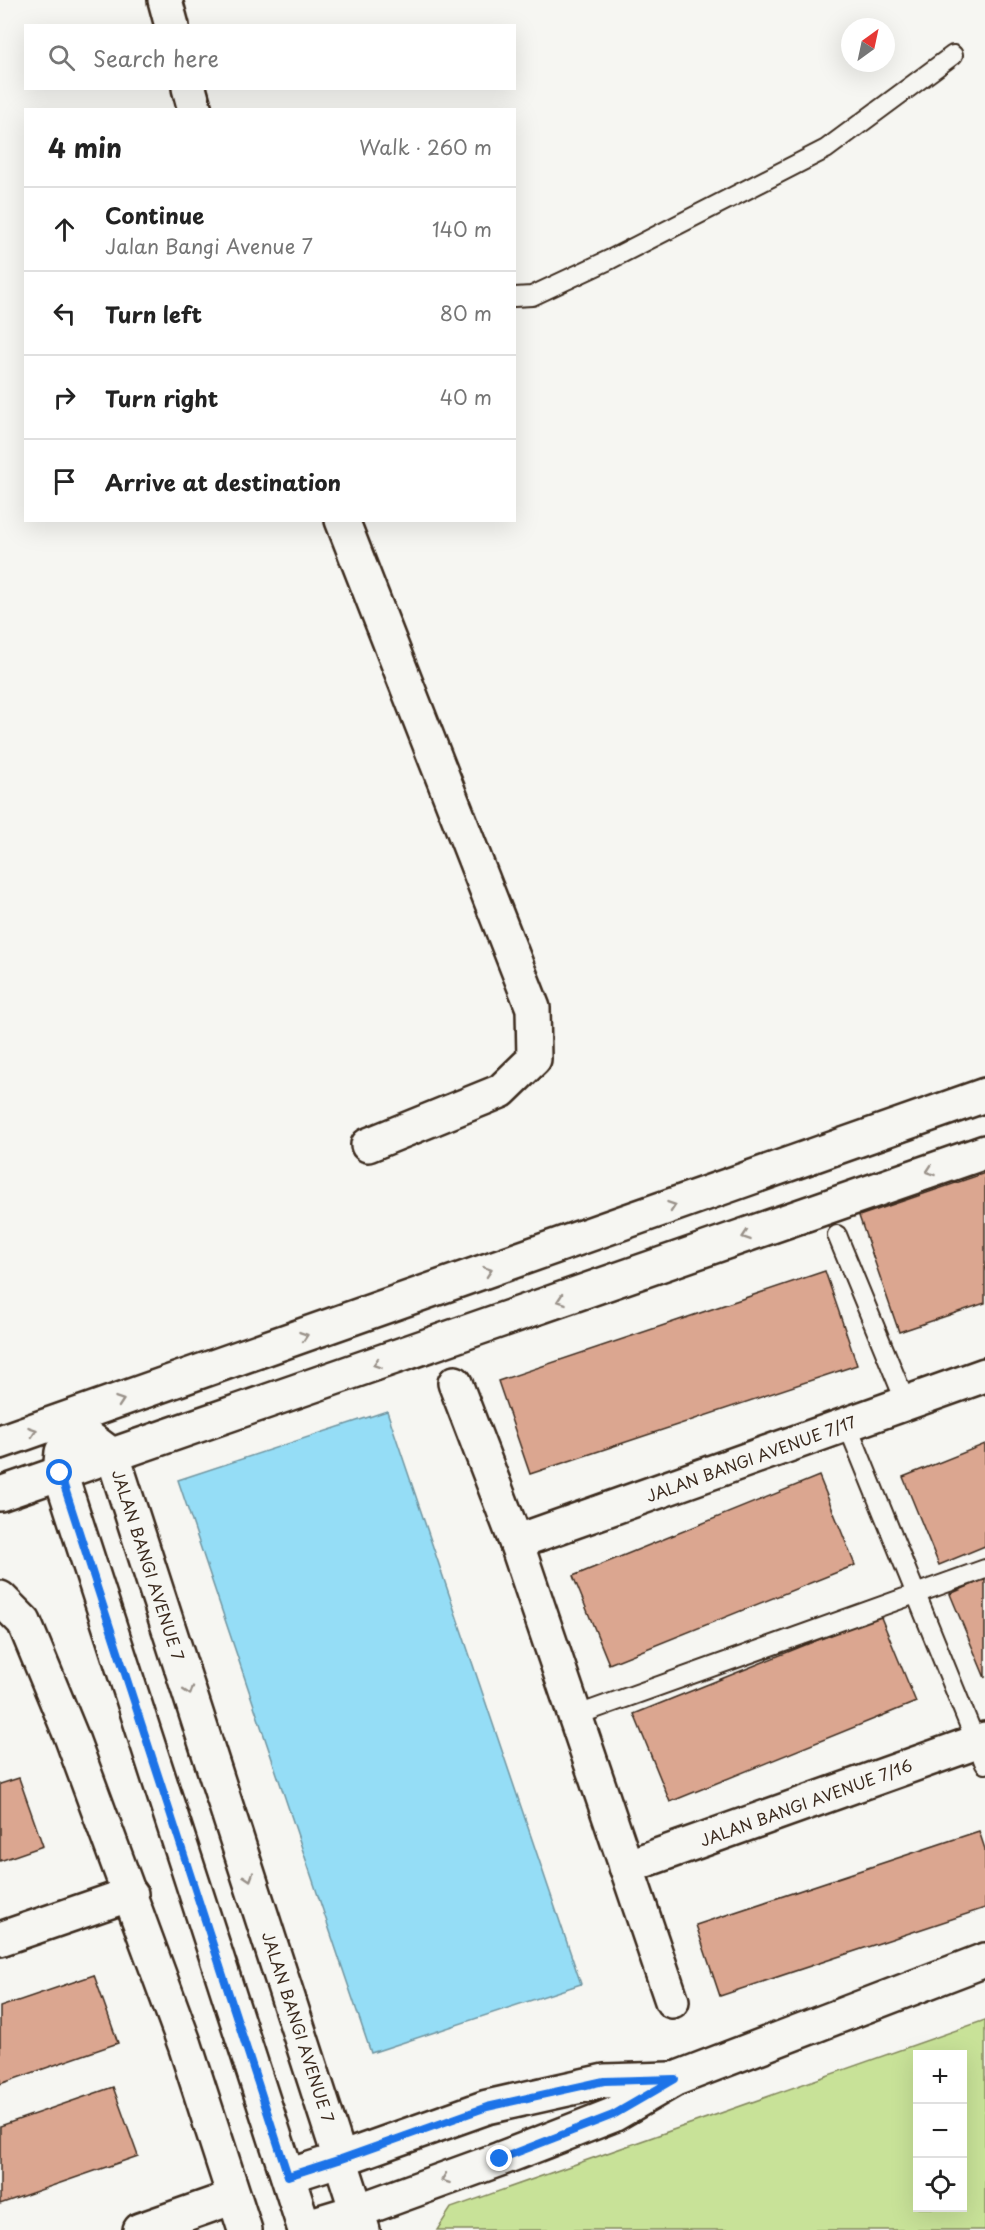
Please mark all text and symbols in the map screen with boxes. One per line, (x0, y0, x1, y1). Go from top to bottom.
north arrow (841, 18, 895, 72)
search box (24, 24, 516, 90)
icon: search (45, 41, 78, 74)
text: Search here (93, 41, 219, 74)
text: 4 min (48, 128, 122, 167)
text: Walk · 260 m (359, 132, 492, 162)
text: Continue (105, 198, 204, 231)
icon: ahead (48, 213, 81, 246)
text: 140 m (432, 214, 492, 244)
text: Jalan Bangi Avenue 7 (105, 231, 313, 261)
icon: left (48, 297, 81, 330)
text: Turn left (105, 297, 202, 330)
text: 80 m (440, 298, 492, 328)
icon: right (48, 381, 81, 414)
text: Turn right (105, 381, 218, 414)
text: 40 m (440, 382, 492, 412)
icon: arrive (48, 465, 81, 498)
text: Arrive at destination (105, 465, 341, 498)
one-way arrow (925, 1164, 936, 1177)
one-way arrow (666, 1200, 677, 1213)
one-way arrow (741, 1228, 752, 1241)
one-way arrow (482, 1265, 493, 1278)
one-way arrow (557, 1292, 567, 1305)
one-way arrow (298, 1330, 309, 1343)
one-way arrow (372, 1356, 383, 1369)
one-way arrow (114, 1395, 125, 1408)
street label: JALAN BANGI AVENUE 7/17 (642, 1409, 860, 1507)
one-way arrow (27, 1426, 37, 1439)
route start (46, 1459, 72, 1485)
street label: JALAN BANGI AVENUE 7 (107, 1466, 191, 1663)
one-way arrow (182, 1685, 194, 1696)
street label: JALAN BANGI AVENUE 7/16 (696, 1752, 915, 1852)
one-way arrow (242, 1871, 254, 1882)
street label: JALAN BANGI AVENUE 7 (257, 1928, 341, 2125)
map controls (913, 2050, 967, 2212)
button: + (913, 2050, 967, 2104)
button: − (913, 2104, 967, 2158)
route end (486, 2145, 512, 2171)
button: locate (913, 2158, 967, 2212)
one-way arrow (440, 2172, 451, 2185)

